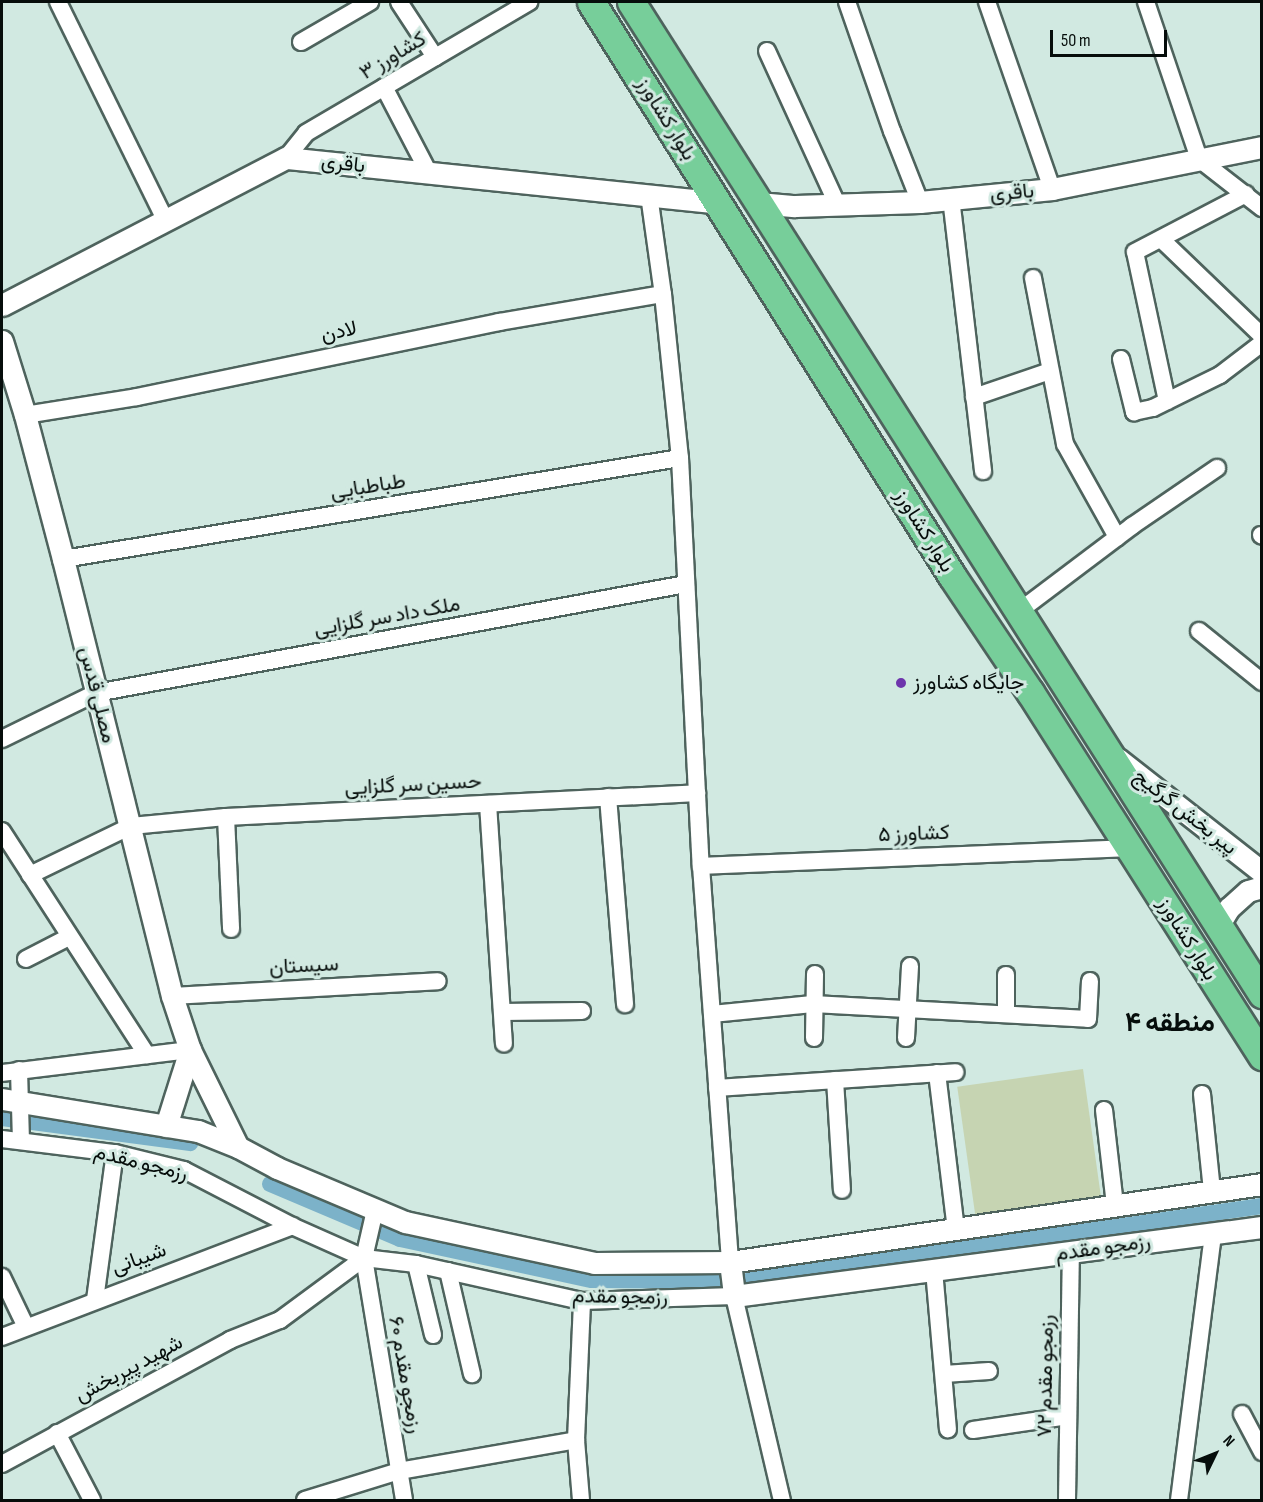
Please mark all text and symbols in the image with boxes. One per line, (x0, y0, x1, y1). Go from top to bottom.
scale bar (1053, 18, 1170, 56)
street label: کشاورز ۳ (355, 26, 431, 86)
text: 50 m (1061, 30, 1091, 51)
street label: بلوار کشاورز (631, 73, 701, 165)
street label: باقری (320, 149, 366, 179)
street label: باقری (989, 179, 1035, 207)
street label: لادن (319, 316, 359, 348)
street label: طباطبایی (329, 469, 407, 505)
street label: بلوار کشاورز (889, 485, 959, 577)
street label: ملک داد سر گلزایی (312, 592, 462, 642)
street label: مصلی قدس (73, 644, 121, 746)
place label: جایگاه کشاورز (913, 670, 1024, 696)
marker: جایگاه کشاورز (894, 676, 908, 690)
street label: پیر بخش گرگیج (1128, 764, 1242, 860)
street label: حسین سر گلزایی (344, 769, 482, 801)
street label: کشاورز ۵ (878, 820, 950, 848)
street label: بلوار کشاورز (1152, 893, 1222, 985)
street label: سیستان (269, 952, 339, 980)
district label: منطقه ۴ (1125, 1008, 1215, 1040)
street label: رزمجو مقدم (91, 1139, 191, 1187)
street label: رزمجو مقدم (1054, 1229, 1152, 1267)
street label: شیبانی (108, 1237, 170, 1281)
street label: رزمجو مقدم (572, 1284, 668, 1310)
street label: رزمجو مقدم ۷۲ (1032, 1314, 1060, 1438)
street label: رزمجو مقدم ۶۰ (382, 1315, 428, 1435)
street label: شهید پیربخش (71, 1330, 187, 1408)
north arrow (1185, 1424, 1245, 1484)
text: N (1219, 1432, 1238, 1451)

